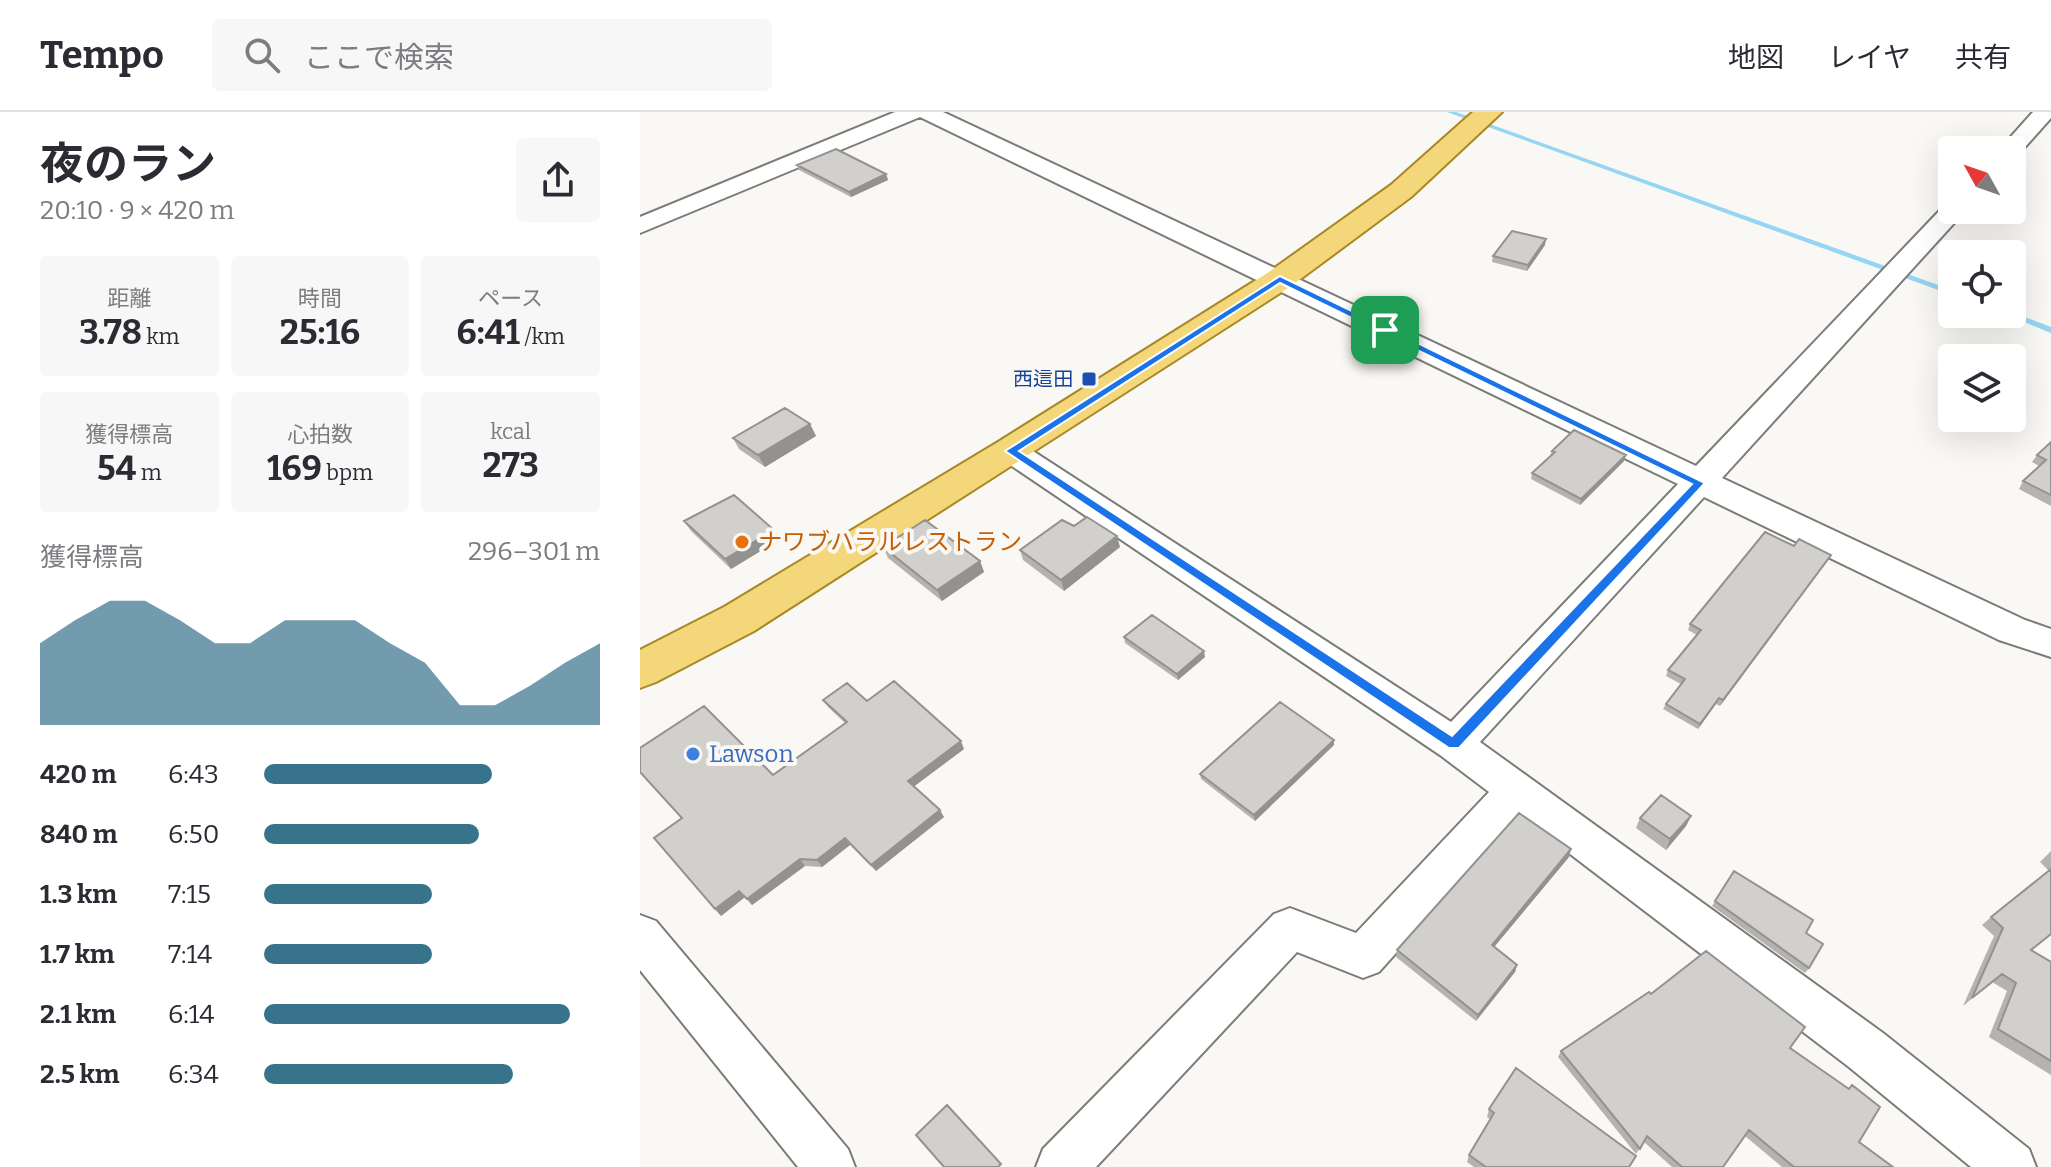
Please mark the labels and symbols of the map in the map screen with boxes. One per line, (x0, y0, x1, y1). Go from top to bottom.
north arrow (1938, 136, 2026, 224)
pin (1351, 296, 1419, 364)
place label: 西這田 (1013, 367, 1073, 391)
marker: 西這田 (1080, 370, 1098, 388)
place label: ナワブハラルレストラン (758, 528, 1022, 556)
marker: ナワブハラルレストラン (733, 533, 751, 551)
place label: Lawson (709, 740, 794, 768)
marker: Lawson (684, 745, 702, 763)

